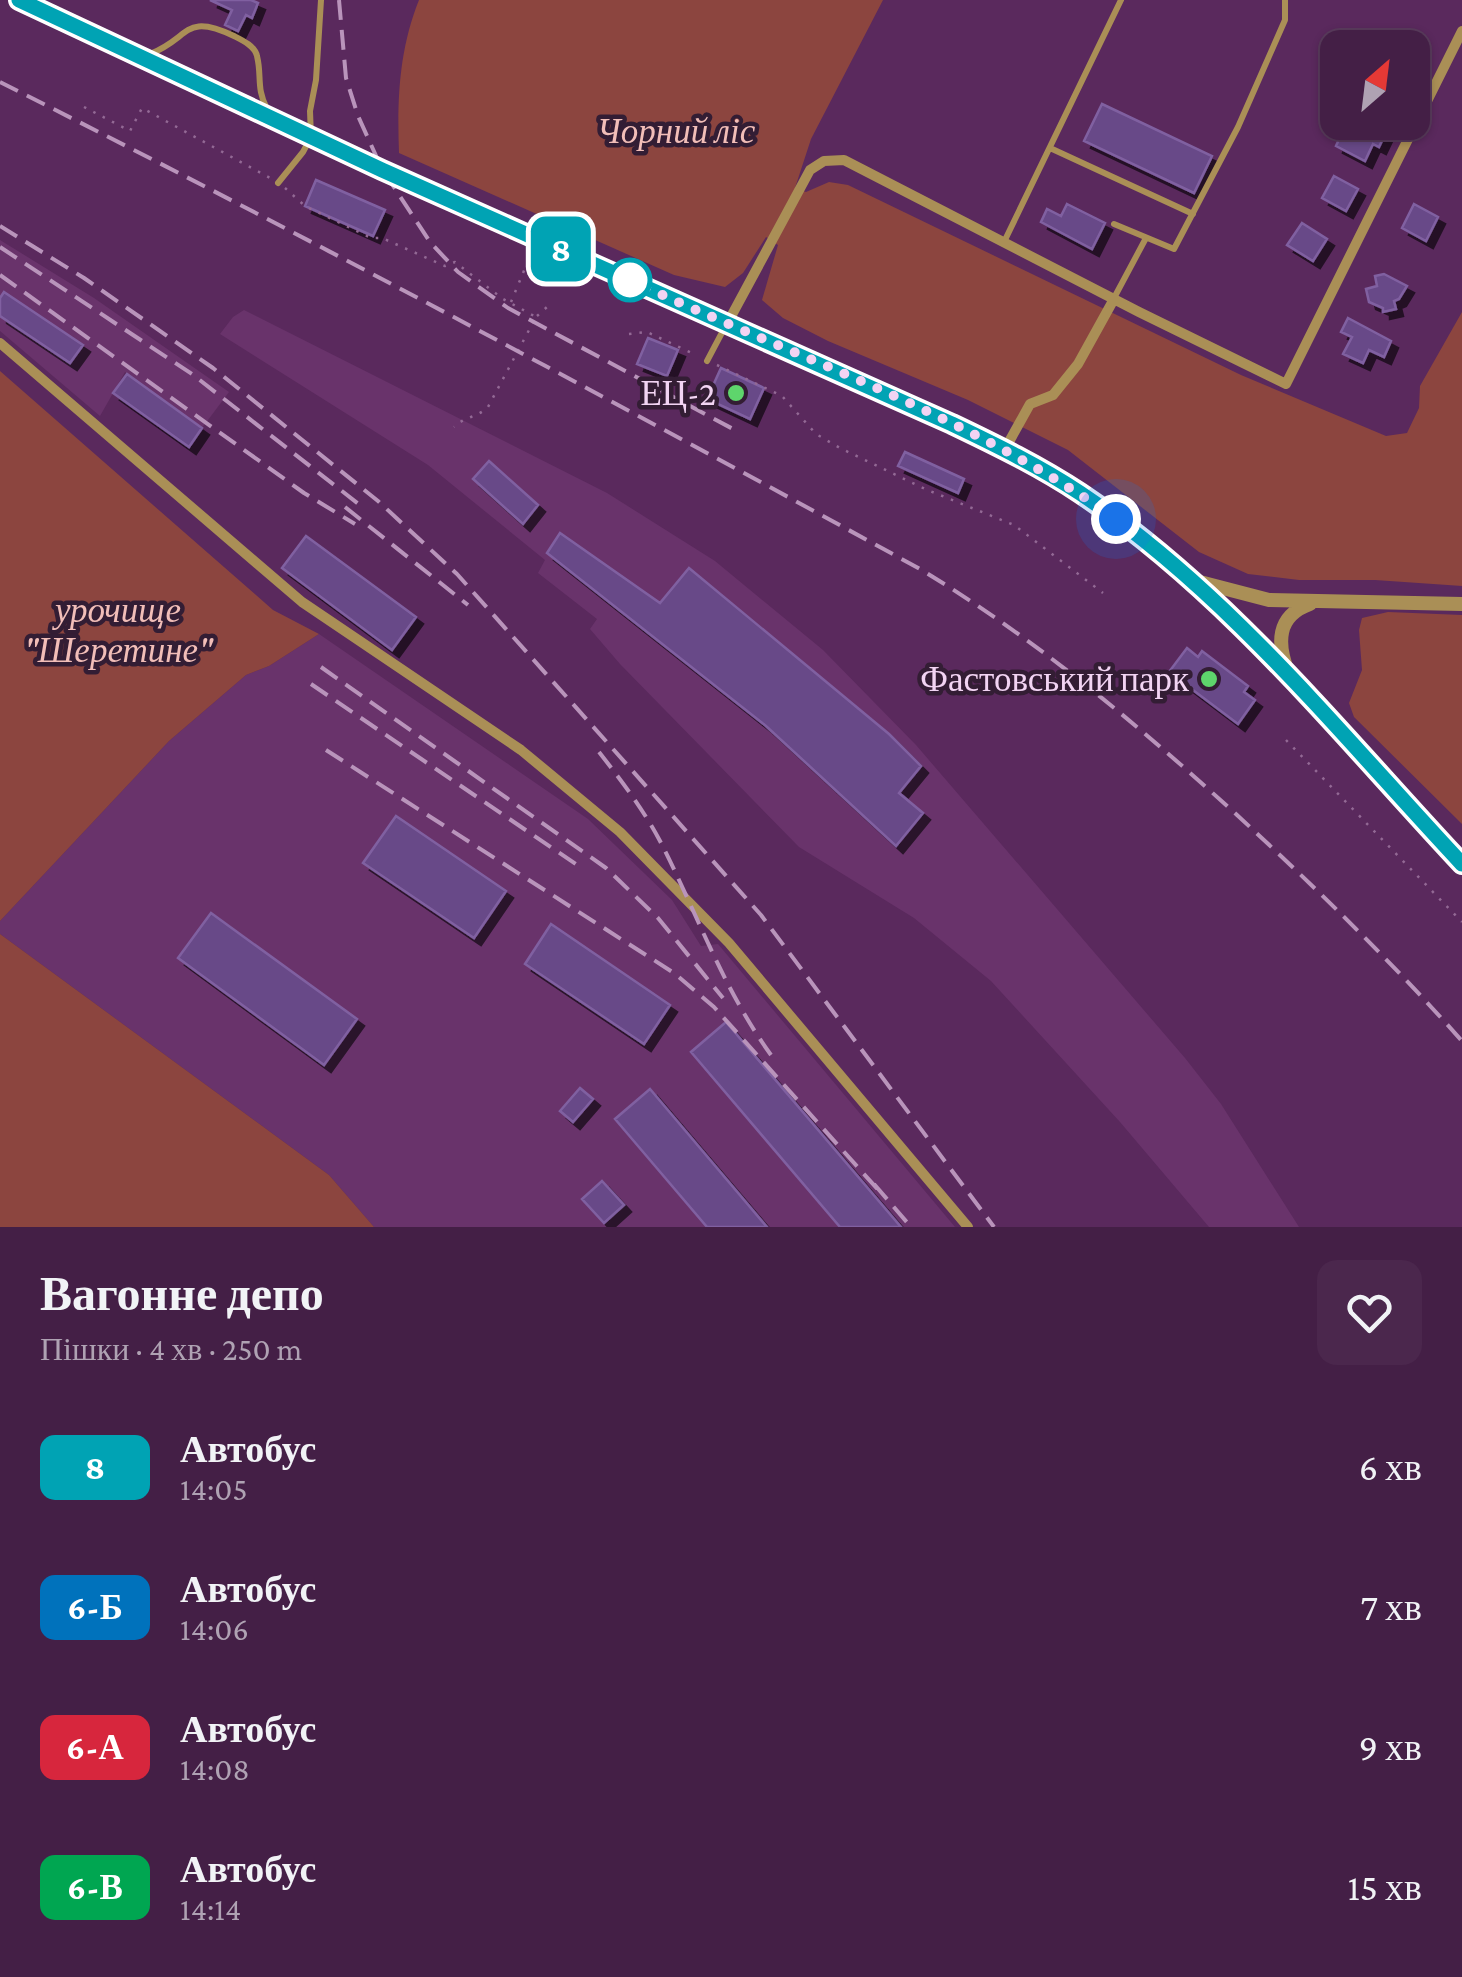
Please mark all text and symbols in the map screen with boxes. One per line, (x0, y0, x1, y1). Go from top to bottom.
north arrow (1320, 30, 1430, 140)
map controls (1320, 30, 1430, 140)
park label: Чорний ліс (597, 112, 756, 151)
line badge: 8 (528, 216, 594, 282)
text: 8 (551, 230, 571, 269)
unlabelled marker (609, 259, 651, 301)
place label: ЕЦ-2 (640, 374, 716, 413)
marker: ЕЦ-2 (725, 382, 747, 404)
your location (1091, 494, 1141, 544)
park label: урочище "Шеретине" (24, 591, 214, 670)
place label: Фастовський парк (920, 660, 1190, 699)
marker: Фастовський парк (1198, 668, 1220, 690)
button: heart (1317, 1260, 1422, 1365)
text: Вагонне депо (40, 1267, 324, 1320)
text: Пішки · 4 хв · 250 m (40, 1331, 302, 1367)
text: Автобус (180, 1428, 316, 1470)
text: 6 хв (1359, 1446, 1422, 1488)
text: 8 (85, 1448, 105, 1487)
text: 14:05 (180, 1471, 247, 1507)
text: Автобус (180, 1568, 316, 1610)
text: 7 хв (1360, 1586, 1422, 1628)
text: 6-Б (67, 1588, 123, 1627)
text: 14:06 (180, 1611, 249, 1647)
text: Автобус (180, 1708, 316, 1750)
text: 9 хв (1359, 1726, 1422, 1768)
text: 6-А (66, 1728, 124, 1767)
text: 14:08 (180, 1751, 250, 1787)
text: Автобус (180, 1848, 316, 1890)
text: 15 хв (1347, 1866, 1422, 1908)
text: 6-В (67, 1868, 123, 1907)
text: 14:14 (180, 1891, 241, 1927)

